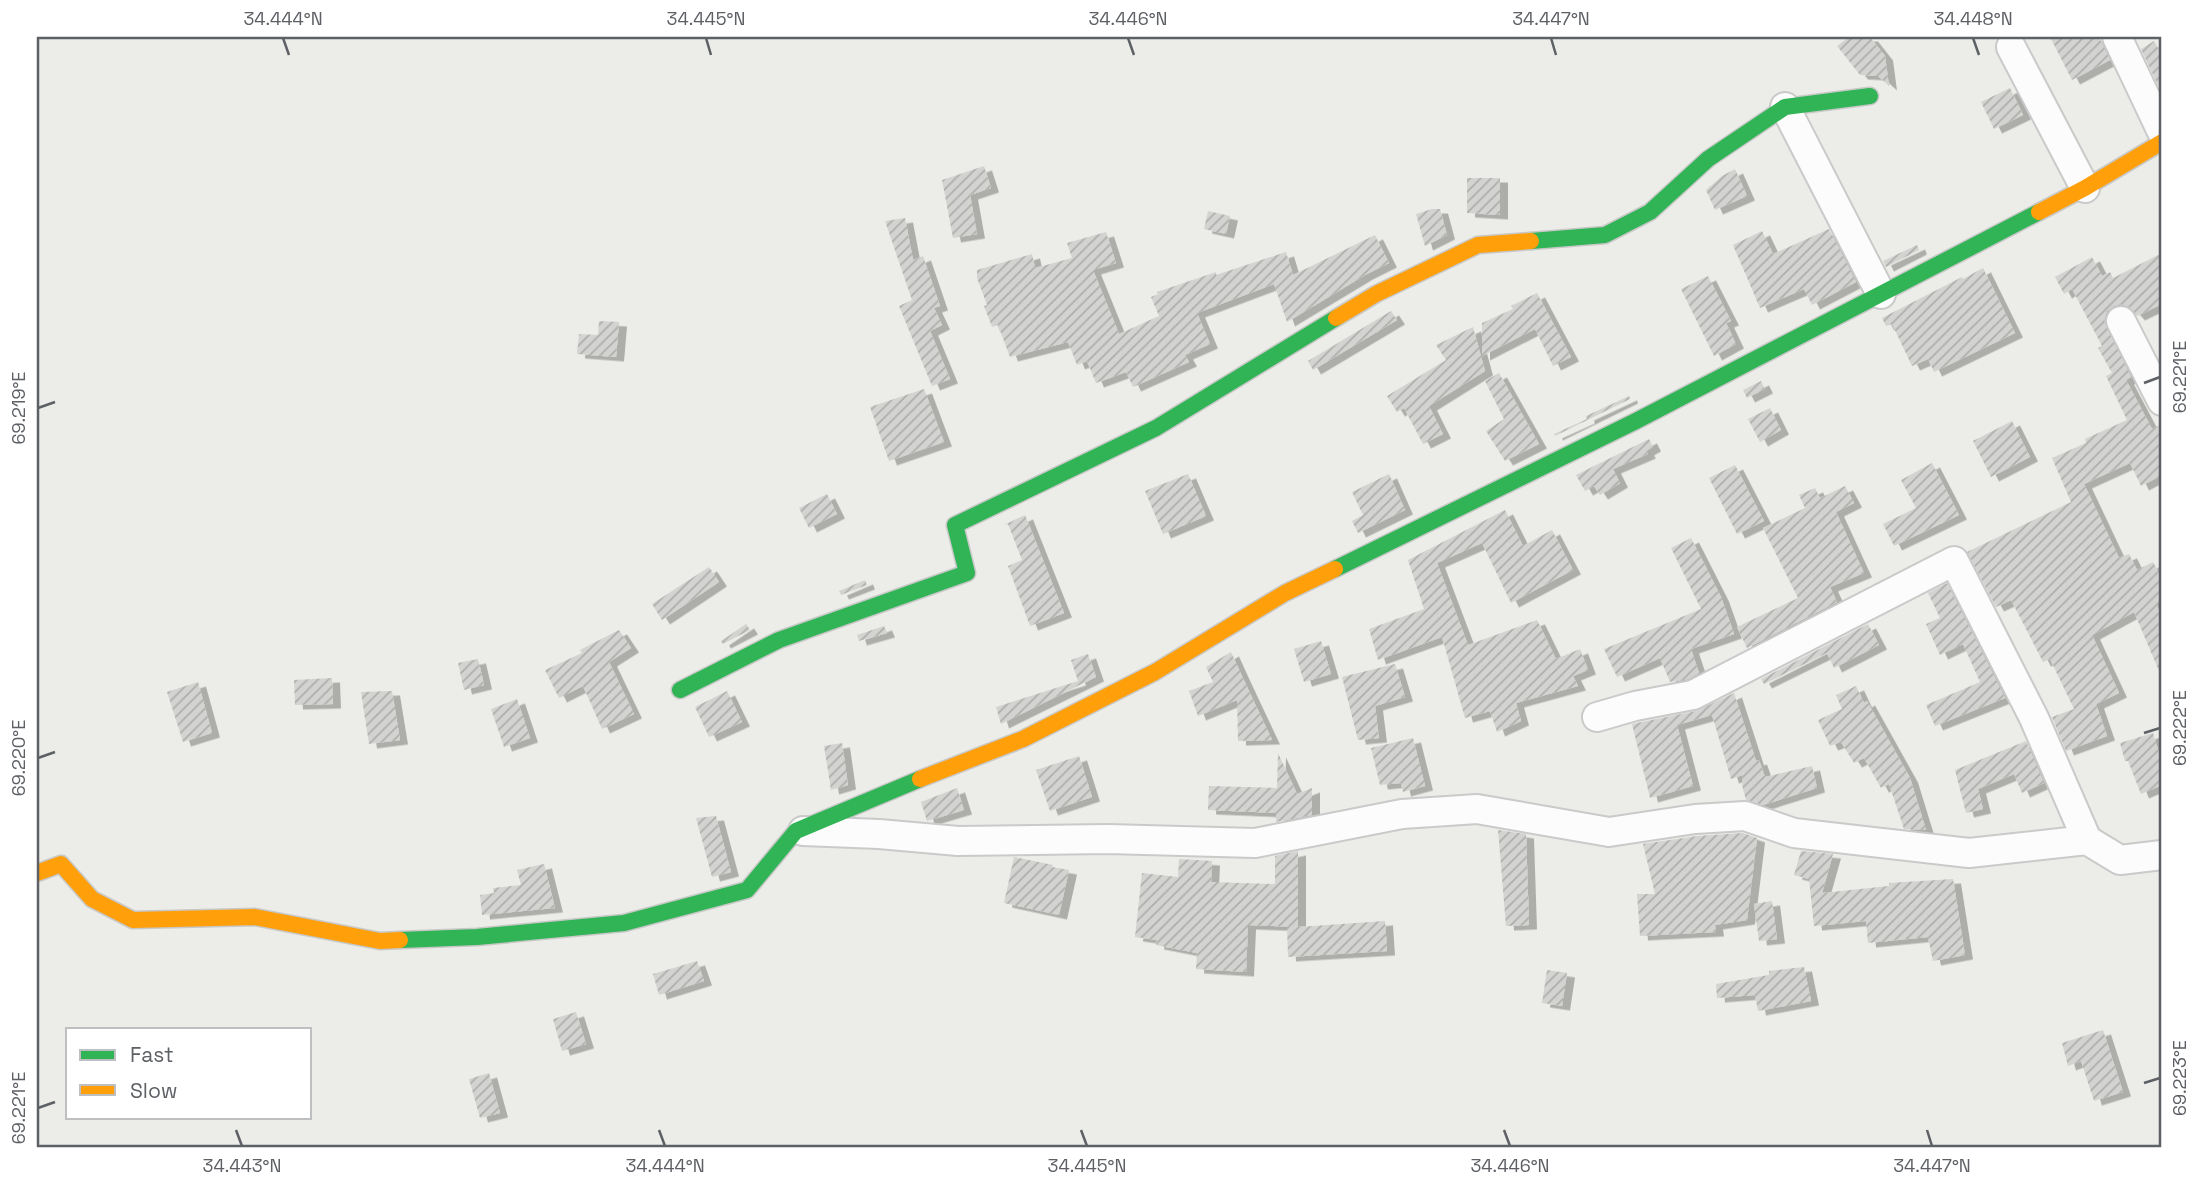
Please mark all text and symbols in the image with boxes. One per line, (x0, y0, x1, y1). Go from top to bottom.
text: 34.444°N (243, 7, 323, 30)
text: 34.445°N (667, 7, 745, 30)
text: 34.446°N (1088, 7, 1168, 30)
text: 34.447°N (1512, 7, 1590, 30)
text: 34.448°N (1933, 7, 2013, 30)
text: 69.221°E (2168, 341, 2191, 413)
text: 69.219°E (7, 372, 30, 444)
text: 69.222°E (2168, 690, 2191, 766)
text: 69.220°E (7, 720, 30, 796)
legend (66, 1028, 312, 1118)
text: 69.223°E (2168, 1040, 2191, 1116)
text: Fast (130, 1041, 174, 1068)
text: 69.221°E (7, 1072, 30, 1144)
text: Slow (130, 1077, 178, 1104)
text: 34.443°N (203, 1154, 281, 1177)
text: 34.444°N (625, 1154, 705, 1177)
text: 34.445°N (1048, 1154, 1126, 1177)
text: 34.446°N (1470, 1154, 1550, 1177)
text: 34.447°N (1893, 1154, 1971, 1177)

